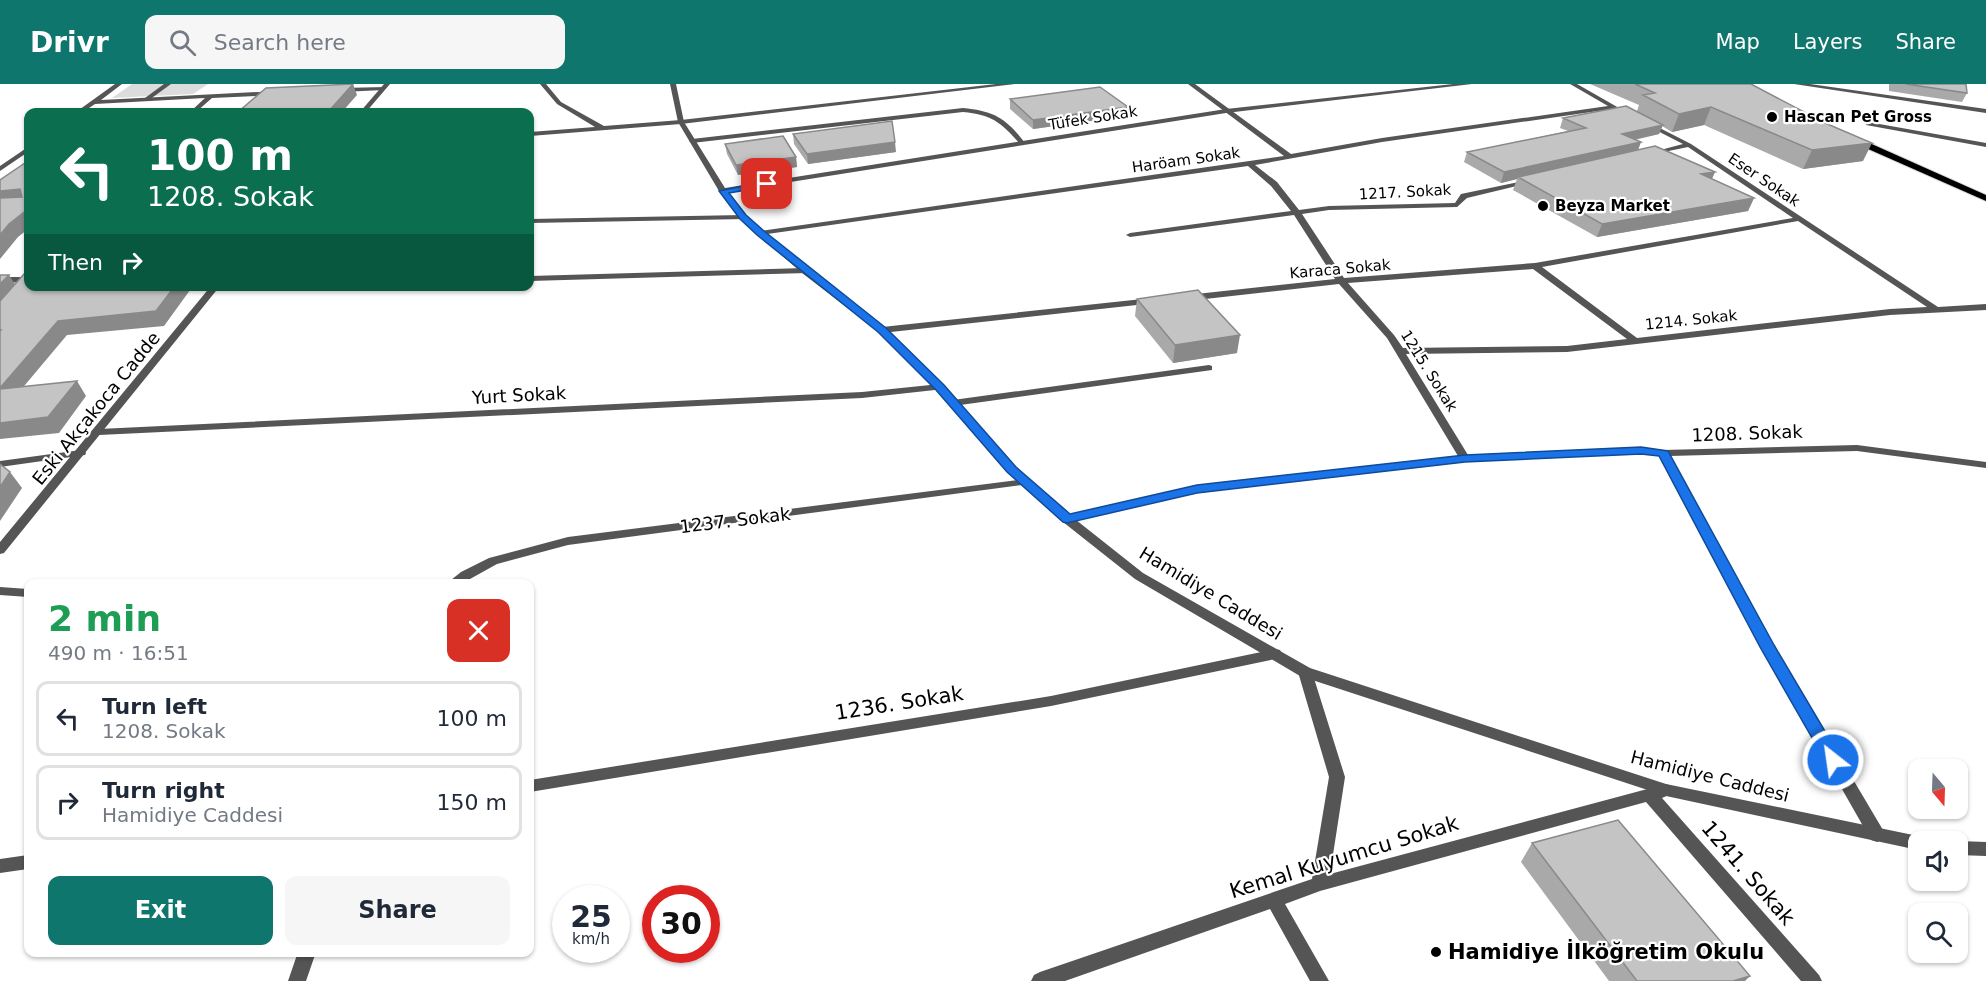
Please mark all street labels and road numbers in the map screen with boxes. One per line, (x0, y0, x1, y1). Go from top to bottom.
street label: Tüfek Sokak (1046, 102, 1139, 134)
street label: Haröam Sokak (1131, 143, 1242, 177)
street label: Eser Sokak (1725, 149, 1803, 211)
street label: 1217. Sokak (1358, 181, 1452, 203)
street label: Karaca Sokak (1289, 256, 1392, 282)
street label: 1214. Sokak (1644, 306, 1738, 334)
street label: Eski Akçakoca Cadde (28, 327, 164, 489)
street label: 1215. Sokak (1397, 327, 1461, 415)
street label: Yurt Sokak (470, 382, 567, 408)
street label: 1208. Sokak (1691, 421, 1804, 445)
street label: 1237. Sokak (679, 503, 792, 537)
street label: Hamidiye Caddesi (1136, 542, 1286, 644)
street label: 1236. Sokak (833, 681, 966, 725)
street label: Hamidiye Caddesi (1628, 746, 1792, 806)
street label: Kemal Kuyumcu Sokak (1227, 810, 1462, 903)
street label: 1241. Sokak (1696, 816, 1800, 930)

